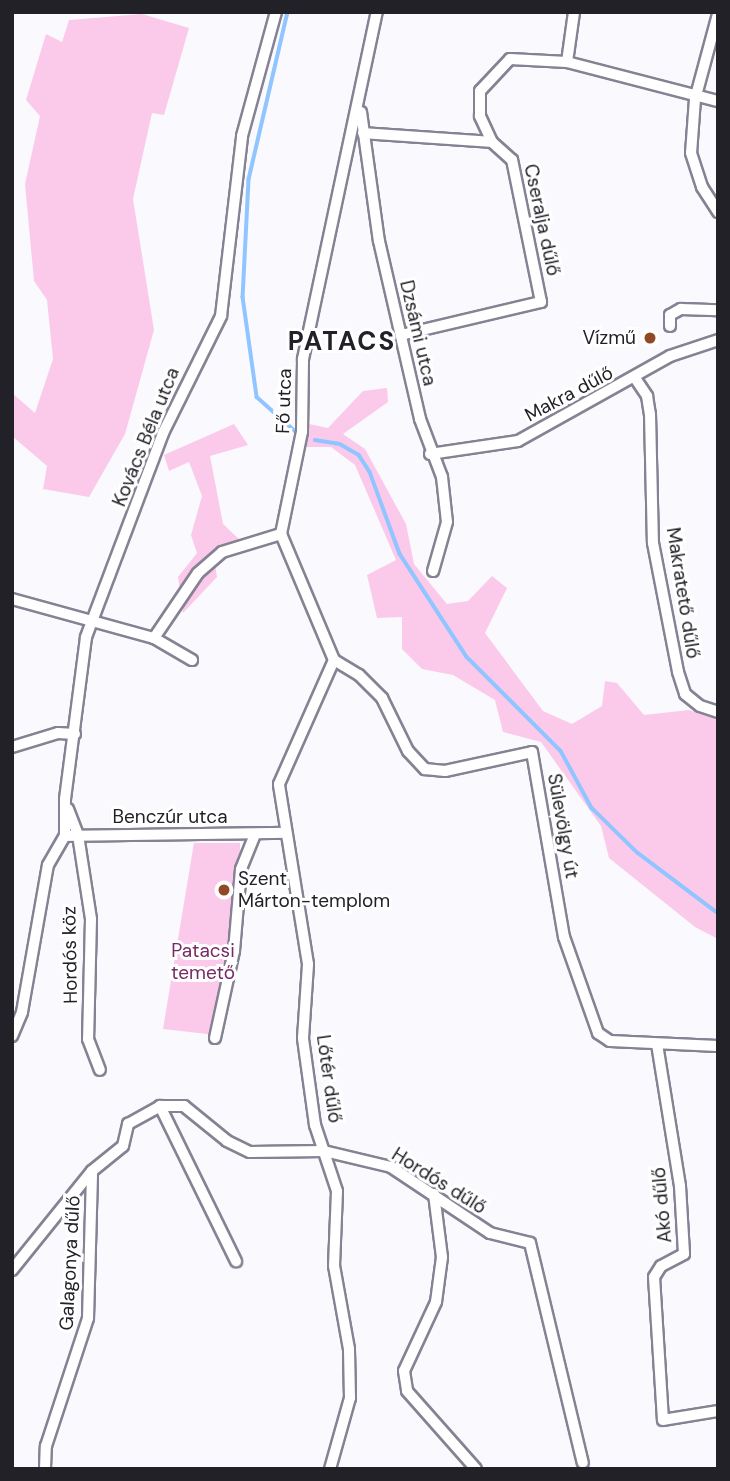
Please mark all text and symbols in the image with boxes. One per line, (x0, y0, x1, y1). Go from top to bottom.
street label: Cseralja dűlő (519, 162, 565, 278)
street label: Dzsámi utca (395, 278, 441, 388)
district label: PATACS (289, 326, 395, 358)
place label: Vízmű (583, 327, 636, 349)
marker: Vízmű (642, 330, 658, 346)
street label: Makra dűlő (521, 361, 617, 427)
street label: Kovács Béla utca (108, 364, 184, 510)
street label: Fő utca (271, 368, 297, 434)
street label: Makratető dűlő (661, 526, 705, 660)
street label: Sülevölgy út (543, 772, 583, 880)
street label: Benczúr utca (113, 806, 227, 828)
place label: Szent Márton-templom (238, 868, 390, 912)
marker: Szent Márton-templom (216, 882, 232, 898)
street label: Hordós köz (58, 906, 82, 1004)
park label: Patacsi temető (171, 940, 235, 984)
street label: Lőtér dűlő (312, 1033, 346, 1125)
street label: Hordós dűlő (388, 1143, 490, 1219)
street label: Akó dűlő (647, 1166, 677, 1244)
street label: Galagonya dűlő (55, 1195, 85, 1331)

